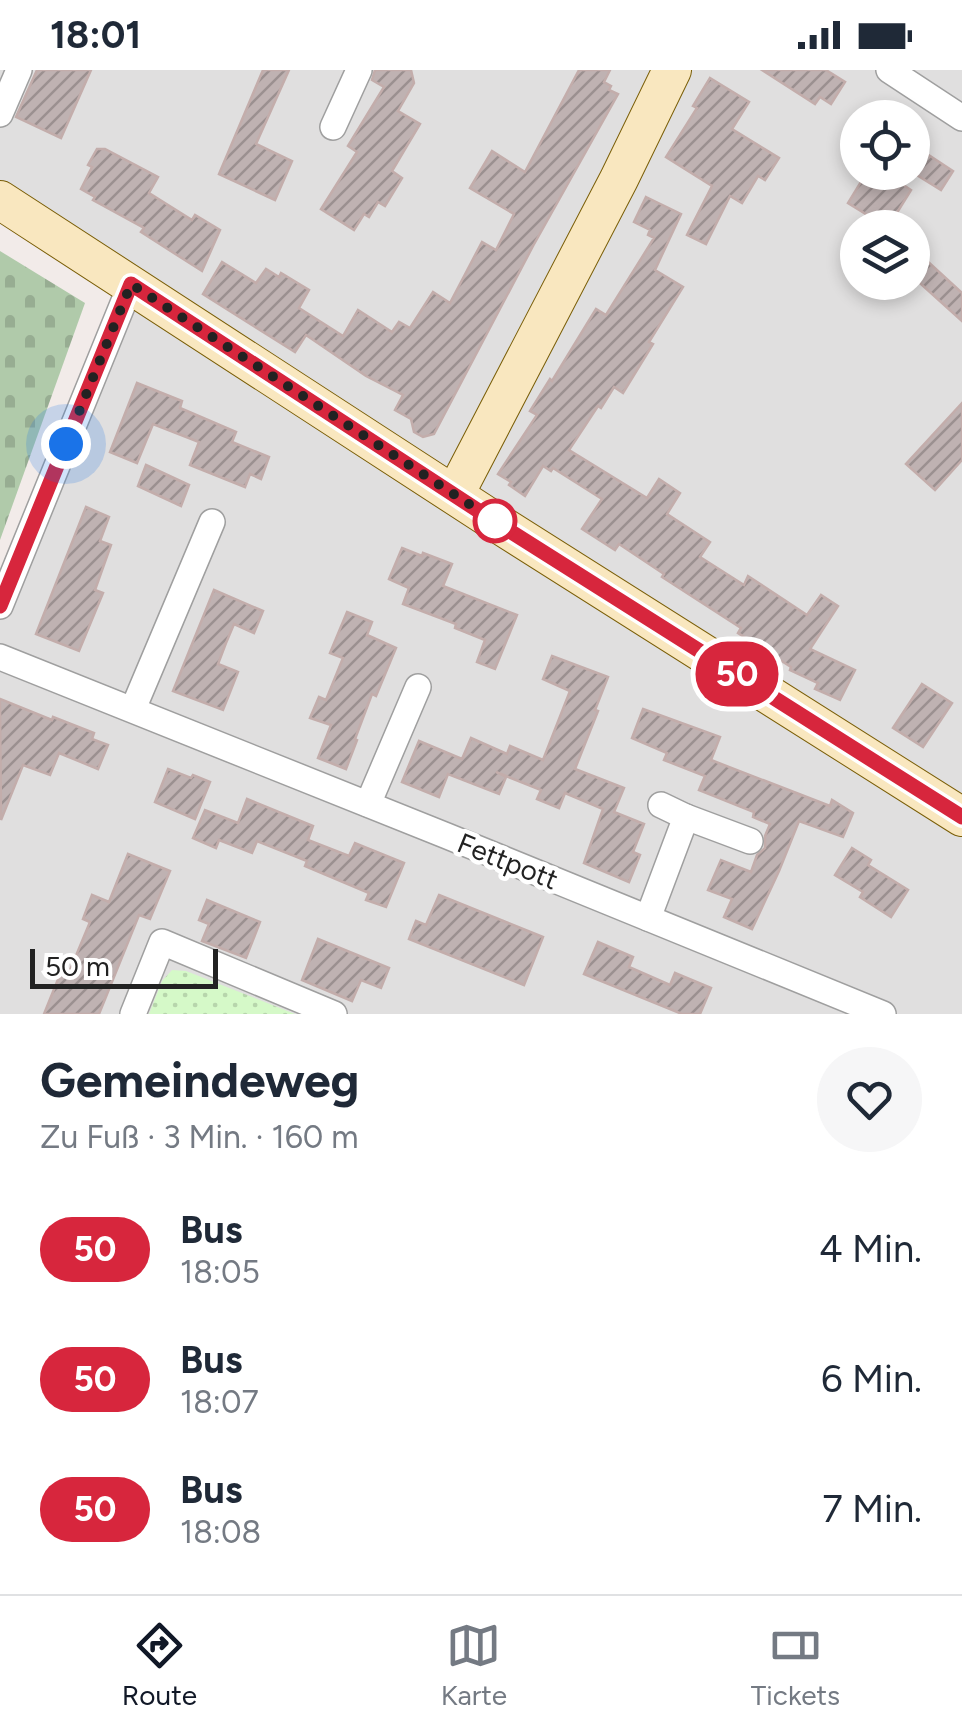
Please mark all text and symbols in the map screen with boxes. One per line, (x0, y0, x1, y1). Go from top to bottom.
text: 18:01 (50, 12, 141, 58)
map controls (840, 100, 930, 300)
button: locate (840, 100, 930, 190)
button: layers (840, 210, 930, 300)
your location (41, 419, 91, 469)
unlabelled marker (474, 500, 516, 542)
line badge: 50 (692, 642, 782, 706)
text: 50 (715, 653, 759, 695)
street label: Fettpott (453, 825, 563, 897)
scale bar (30, 944, 218, 988)
text: 50 m (45, 949, 110, 983)
button: heart (817, 1047, 922, 1152)
text: Gemeindeweg (40, 1051, 359, 1109)
text: Zu Fuß · 3 Min. · 160 m (40, 1118, 358, 1156)
text: Bus (180, 1207, 243, 1253)
text: 4 Min. (819, 1226, 922, 1272)
text: 50 (73, 1228, 117, 1270)
text: 18:05 (180, 1253, 260, 1291)
text: Bus (180, 1337, 243, 1383)
text: 6 Min. (821, 1356, 922, 1402)
text: 50 (73, 1358, 117, 1400)
text: 18:07 (180, 1383, 259, 1421)
text: Bus (180, 1467, 243, 1513)
text: 7 Min. (822, 1486, 922, 1532)
text: 50 (73, 1488, 117, 1530)
text: 18:08 (180, 1513, 261, 1551)
tab: Route (122, 1618, 197, 1712)
tab: Karte (441, 1618, 507, 1712)
tab: Tickets (751, 1618, 840, 1712)

